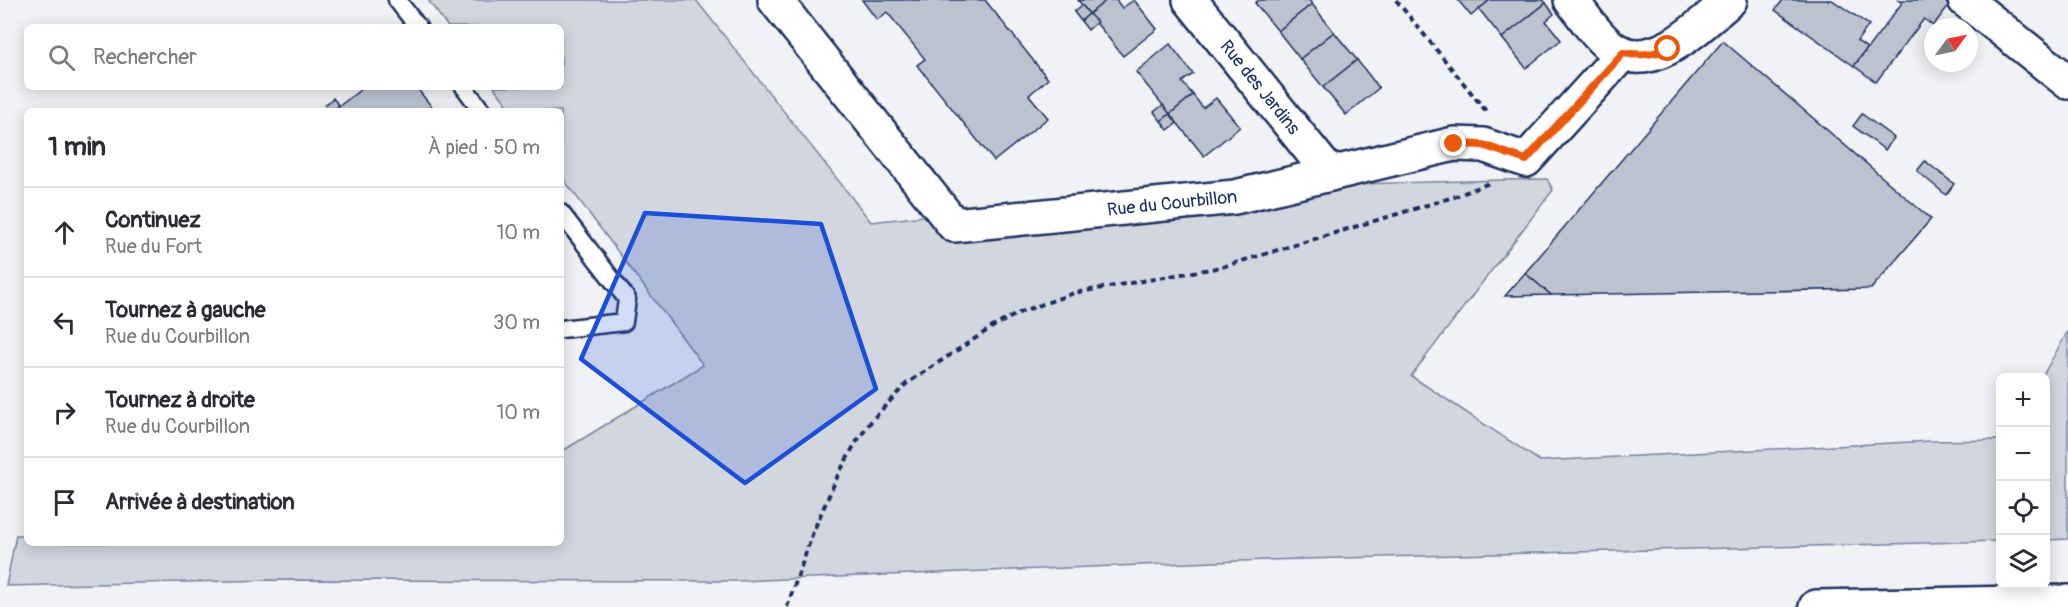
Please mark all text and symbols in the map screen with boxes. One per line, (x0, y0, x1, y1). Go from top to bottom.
north arrow (1924, 18, 1978, 72)
search box (24, 24, 564, 90)
street label: Rue des Jardins (1215, 35, 1305, 139)
route start (1654, 35, 1680, 61)
icon: search (45, 41, 78, 74)
text: Rechercher (93, 43, 197, 71)
route end (1440, 130, 1466, 156)
text: 1 min (48, 131, 106, 163)
text: À pied · 50 m (428, 135, 540, 160)
street label: Rue du Courbillon (1106, 185, 1238, 222)
text: Continuez (105, 206, 201, 234)
icon: ahead (48, 216, 81, 249)
text: 10 m (496, 220, 540, 245)
text: Rue du Fort (105, 234, 202, 259)
text: Tournez à gauche (105, 296, 266, 324)
icon: left (48, 306, 81, 339)
text: 30 m (493, 310, 540, 335)
text: Rue du Courbillon (105, 324, 250, 349)
map controls (1996, 373, 2050, 589)
button: + (1996, 373, 2050, 427)
text: Tournez à droite (105, 386, 255, 414)
icon: right (48, 396, 81, 429)
text: 10 m (496, 400, 540, 425)
text: Rue du Courbillon (105, 414, 250, 439)
button: − (1996, 427, 2050, 481)
button: locate (1996, 481, 2050, 535)
icon: arrive (48, 486, 81, 519)
text: Arrivée à destination (105, 488, 295, 516)
button: layers (1996, 535, 2050, 589)

